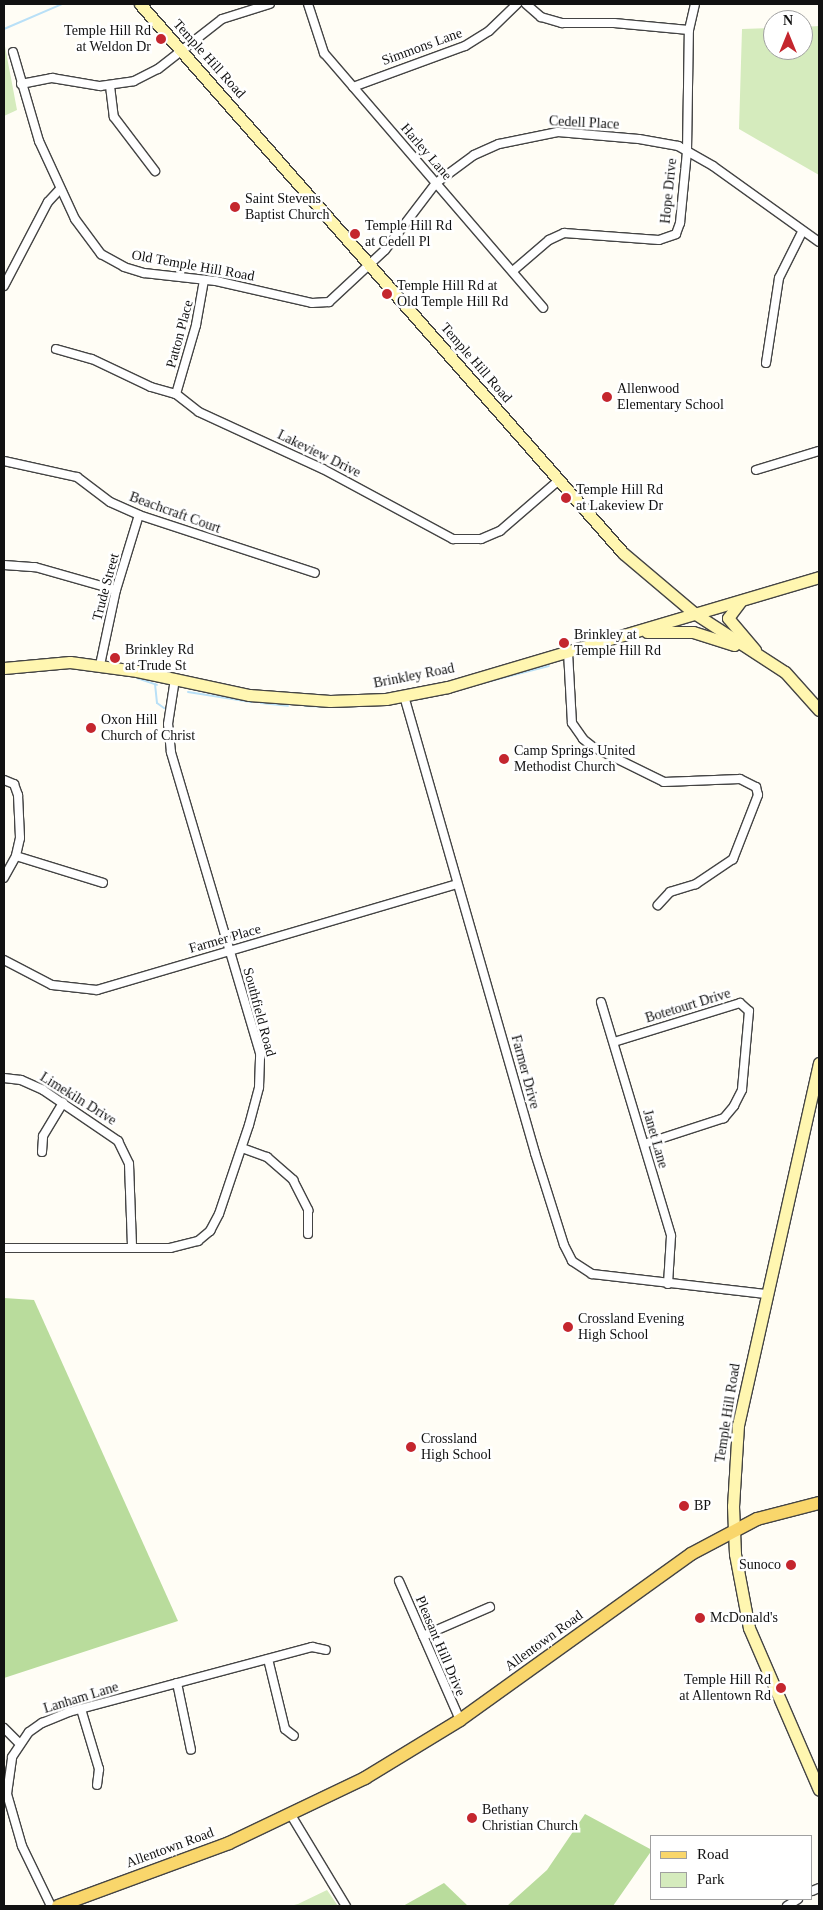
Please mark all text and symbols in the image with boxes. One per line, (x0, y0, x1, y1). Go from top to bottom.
north arrow (763, 10, 813, 60)
text: N (783, 13, 793, 28)
street label: Temple Hill Road (169, 16, 249, 102)
place label: Temple Hill Rd at Weldon Dr (64, 23, 151, 56)
street label: Simmons Lane (379, 25, 465, 69)
marker: Temple Hill Rd at Weldon Dr (155, 33, 167, 45)
street label: Cedell Place (548, 113, 620, 133)
street label: Harley Lane (397, 120, 455, 184)
street label: Hope Drive (657, 157, 681, 225)
place label: Saint Stevens Baptist Church (245, 191, 329, 223)
marker: Saint Stevens Baptist Church (229, 201, 241, 213)
place label: Temple Hill Rd at Cedell Pl (365, 218, 452, 250)
marker: Temple Hill Rd at Cedell Pl (349, 228, 361, 240)
street label: Old Temple Hill Road (130, 247, 256, 285)
place label: Temple Hill Rd at Old Temple Hill Rd (397, 278, 508, 310)
marker: Temple Hill Rd at Old Temple Hill Rd (381, 288, 393, 300)
street label: Patton Place (163, 298, 197, 370)
street label: Temple Hill Road (437, 320, 515, 406)
place label: Allenwood Elementary School (617, 381, 724, 414)
marker: Allenwood Elementary School (601, 391, 613, 403)
street label: Lakeview Drive (275, 427, 363, 481)
place label: Temple Hill Rd at Lakeview Dr (576, 482, 663, 514)
street label: Beachcraft Court (127, 489, 223, 537)
marker: Temple Hill Rd at Lakeview Dr (560, 492, 572, 504)
street label: Trude Street (89, 551, 123, 623)
place label: Brinkley at Temple Hill Rd (574, 627, 661, 660)
marker: Brinkley at Temple Hill Rd (558, 637, 570, 649)
place label: Brinkley Rd at Trude St (125, 642, 194, 674)
marker: Brinkley Rd at Trude St (109, 652, 121, 664)
street label: Brinkley Road (372, 660, 456, 692)
place label: Oxon Hill Church of Christ (101, 712, 195, 744)
marker: Oxon Hill Church of Christ (85, 722, 97, 734)
place label: Camp Springs United Methodist Church (514, 743, 635, 776)
marker: Camp Springs United Methodist Church (498, 753, 510, 765)
street label: Farmer Place (187, 921, 263, 957)
street label: Southfield Road (239, 966, 279, 1058)
street label: Botetourt Drive (643, 985, 733, 1027)
street label: Farmer Drive (507, 1033, 543, 1111)
street label: Limekiln Drive (37, 1069, 119, 1129)
street label: Janet Lane (639, 1108, 671, 1170)
place label: Crossland Evening High School (578, 1311, 684, 1344)
marker: Crossland Evening High School (562, 1321, 574, 1333)
street label: Temple Hill Road (712, 1362, 744, 1464)
place label: Crossland High School (421, 1431, 491, 1464)
marker: Crossland High School (405, 1441, 417, 1453)
place label: BP (694, 1498, 711, 1514)
marker: BP (678, 1500, 690, 1512)
place label: Sunoco (739, 1557, 781, 1573)
marker: Sunoco (785, 1559, 797, 1571)
street label: Pleasant Hill Drive (411, 1593, 469, 1699)
street label: Allentown Road (502, 1607, 586, 1675)
place label: McDonald's (710, 1610, 778, 1626)
marker: McDonald's (694, 1612, 706, 1624)
place label: Temple Hill Rd at Allentown Rd (678, 1672, 771, 1704)
street label: Lanham Lane (42, 1679, 120, 1717)
marker: Temple Hill Rd at Allentown Rd (775, 1682, 787, 1694)
place label: Bethany Christian Church (482, 1802, 578, 1834)
marker: Bethany Christian Church (466, 1812, 478, 1824)
street label: Allentown Road (124, 1824, 216, 1872)
legend (650, 1835, 813, 1900)
text: Road (697, 1846, 729, 1862)
text: Park (697, 1871, 725, 1887)

